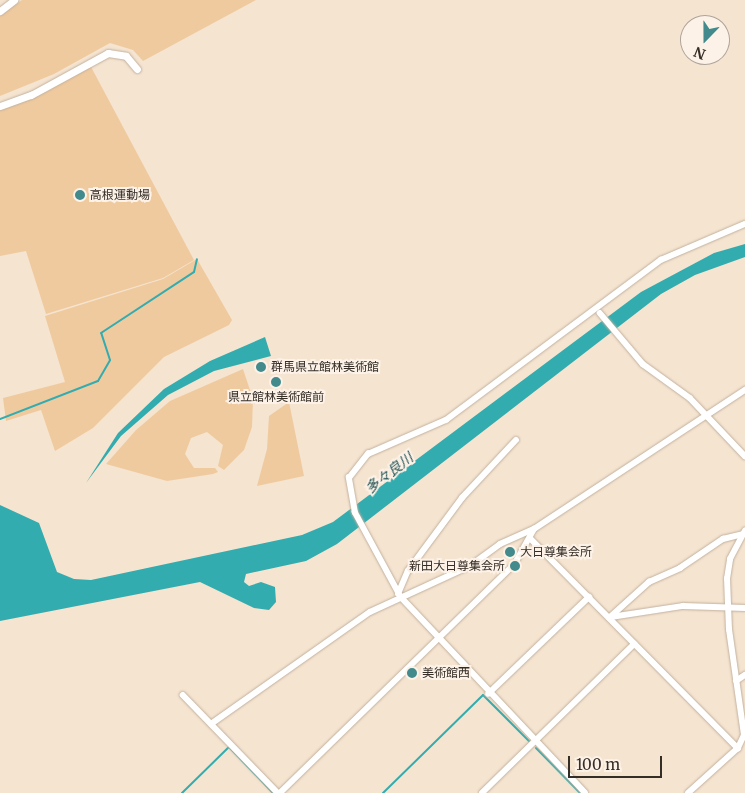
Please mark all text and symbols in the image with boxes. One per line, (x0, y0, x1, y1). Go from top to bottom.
north arrow (680, 15, 730, 65)
text: N (691, 43, 708, 63)
place label: 高根運動場 (90, 188, 150, 202)
marker: 高根運動場 (74, 189, 86, 201)
place label: 群馬県立館林美術館 (271, 360, 379, 374)
marker: 群馬県立館林美術館 (255, 361, 267, 373)
marker: 県立館林美術館前 (270, 376, 282, 388)
place label: 県立館林美術館前 (228, 390, 324, 404)
water label: 多々良川 (362, 449, 416, 497)
place label: 大日尊集会所 (520, 545, 592, 559)
marker: 大日尊集会所 (504, 546, 516, 558)
place label: 新田大日尊集会所 (409, 559, 505, 573)
marker: 新田大日尊集会所 (509, 560, 521, 572)
place label: 美術館西 (422, 666, 470, 680)
marker: 美術館西 (406, 667, 418, 679)
scale bar (570, 746, 664, 778)
text: 100 m (576, 755, 620, 774)

